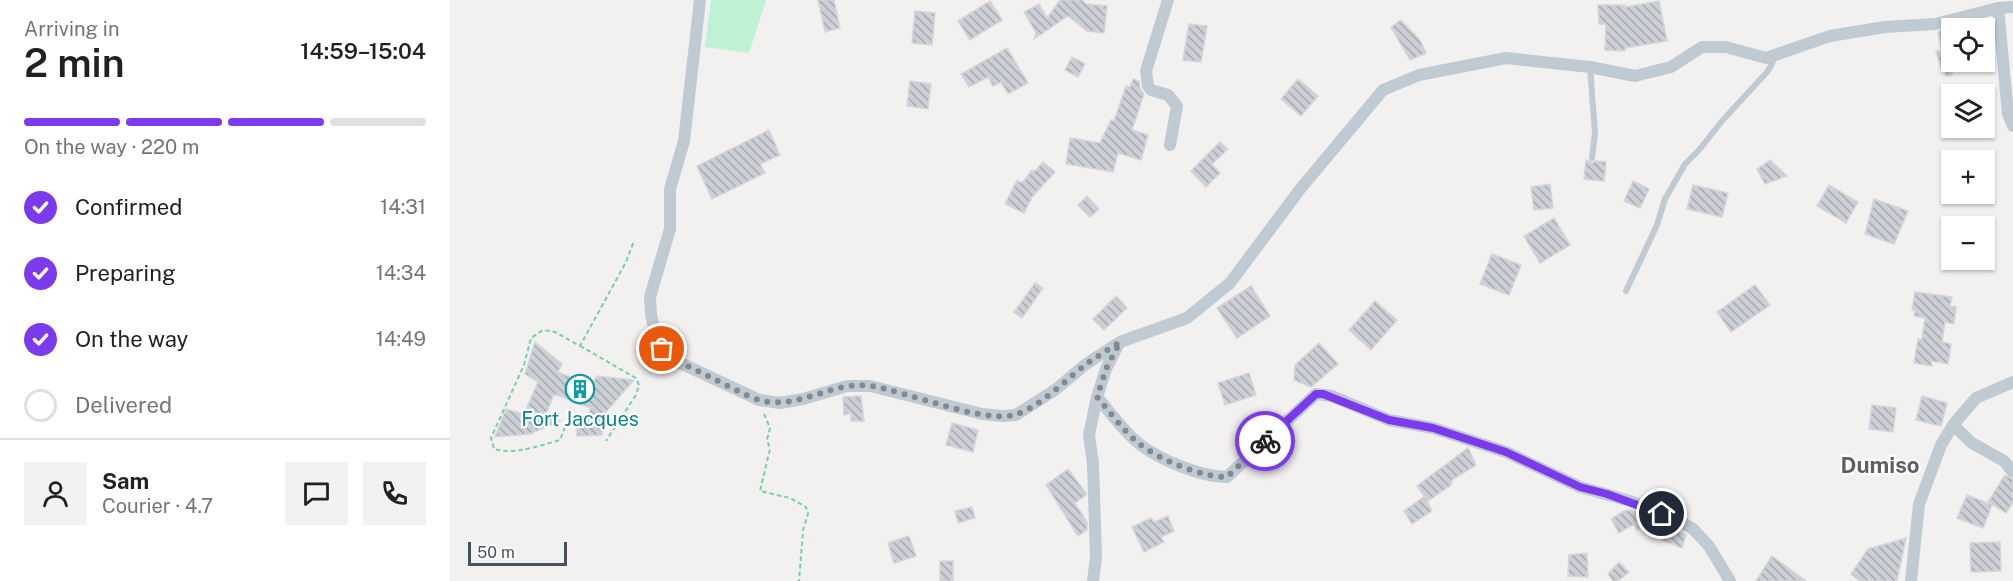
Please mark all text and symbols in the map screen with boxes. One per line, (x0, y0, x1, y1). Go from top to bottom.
text: Arriving in (24, 17, 119, 41)
map controls (1941, 18, 1995, 270)
button: locate (1941, 18, 1995, 72)
text: 14:59–15:04 (300, 38, 426, 64)
text: 2 min (24, 40, 125, 86)
button: layers (1941, 84, 1995, 138)
text: On the way · 220 m (24, 135, 199, 159)
button: + (1941, 150, 1995, 204)
icon: check (24, 191, 57, 224)
text: Confirmed (75, 194, 182, 220)
text: 14:31 (380, 195, 426, 219)
button: − (1941, 216, 1995, 270)
icon: check (24, 257, 57, 290)
text: Preparing (75, 260, 176, 286)
text: 14:34 (376, 261, 426, 285)
icon: check (24, 323, 57, 356)
pin (636, 323, 687, 374)
text: On the way (75, 326, 188, 352)
text: 14:49 (376, 327, 426, 351)
icon: bag (645, 332, 678, 365)
building icon: Fort Jacques (564, 373, 596, 405)
text: Delivered (75, 392, 172, 418)
place label: Fort Jacques (521, 407, 639, 431)
courier (1235, 411, 1295, 471)
icon: bike (1249, 425, 1282, 458)
district label: Dumiso (1841, 452, 1919, 478)
button: person (24, 462, 87, 525)
button: chat (285, 462, 348, 525)
button: phone (363, 462, 426, 525)
text: Sam (102, 468, 149, 494)
pin (1636, 488, 1687, 539)
text: Courier · 4.7 (102, 494, 213, 518)
icon: home (1645, 497, 1678, 530)
scale bar (468, 539, 567, 566)
text: 50 m (477, 543, 515, 562)

